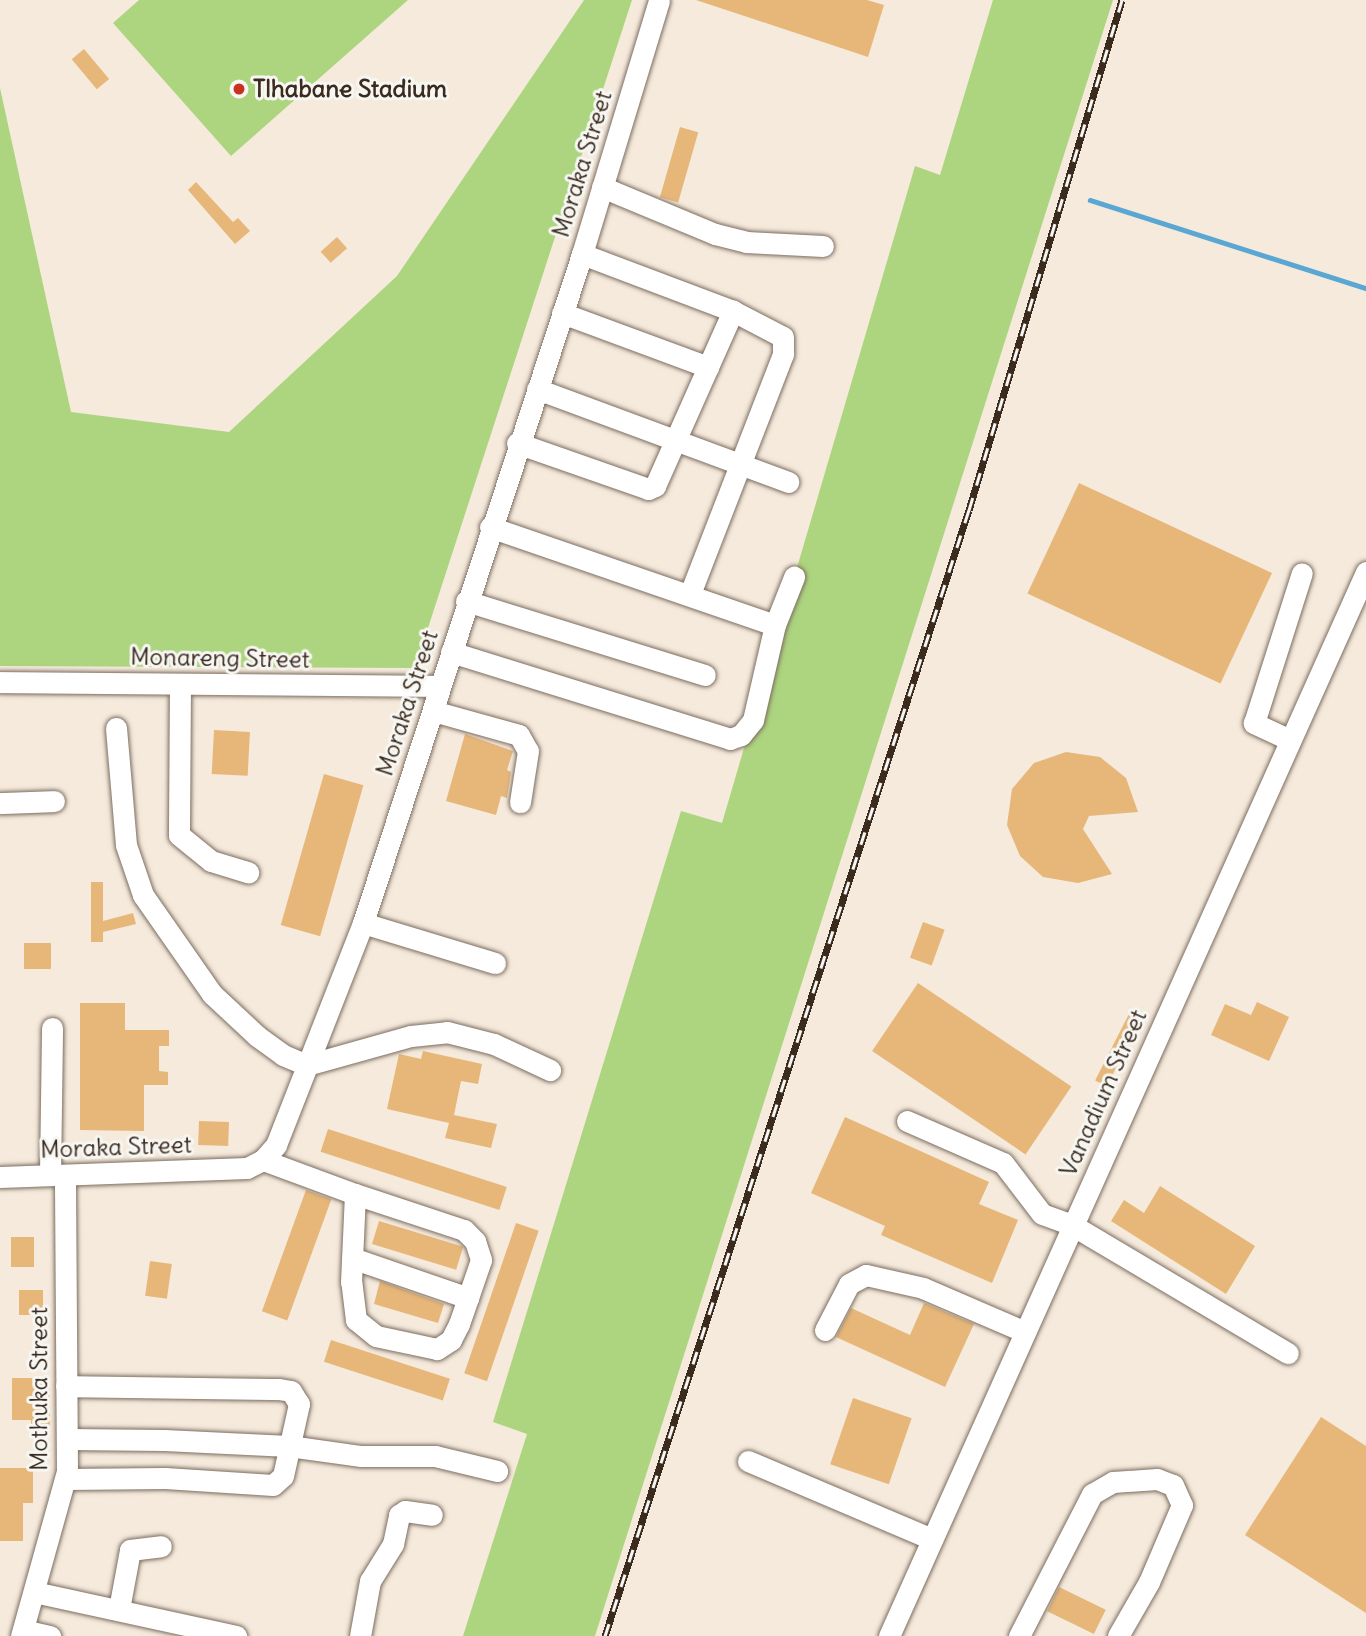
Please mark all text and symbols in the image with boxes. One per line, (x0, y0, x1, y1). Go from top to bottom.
place label: Tlhabane Stadium (253, 75, 447, 103)
marker: Tlhabane Stadium (231, 81, 247, 97)
street label: Moraka Street (546, 87, 618, 241)
street label: Moraka Street (370, 626, 444, 780)
street label: Monareng Street (130, 642, 310, 674)
street label: Vanadium Street (1053, 1005, 1153, 1181)
street label: Moraka Street (40, 1130, 192, 1164)
street label: Mothuka Street (25, 1307, 53, 1471)

